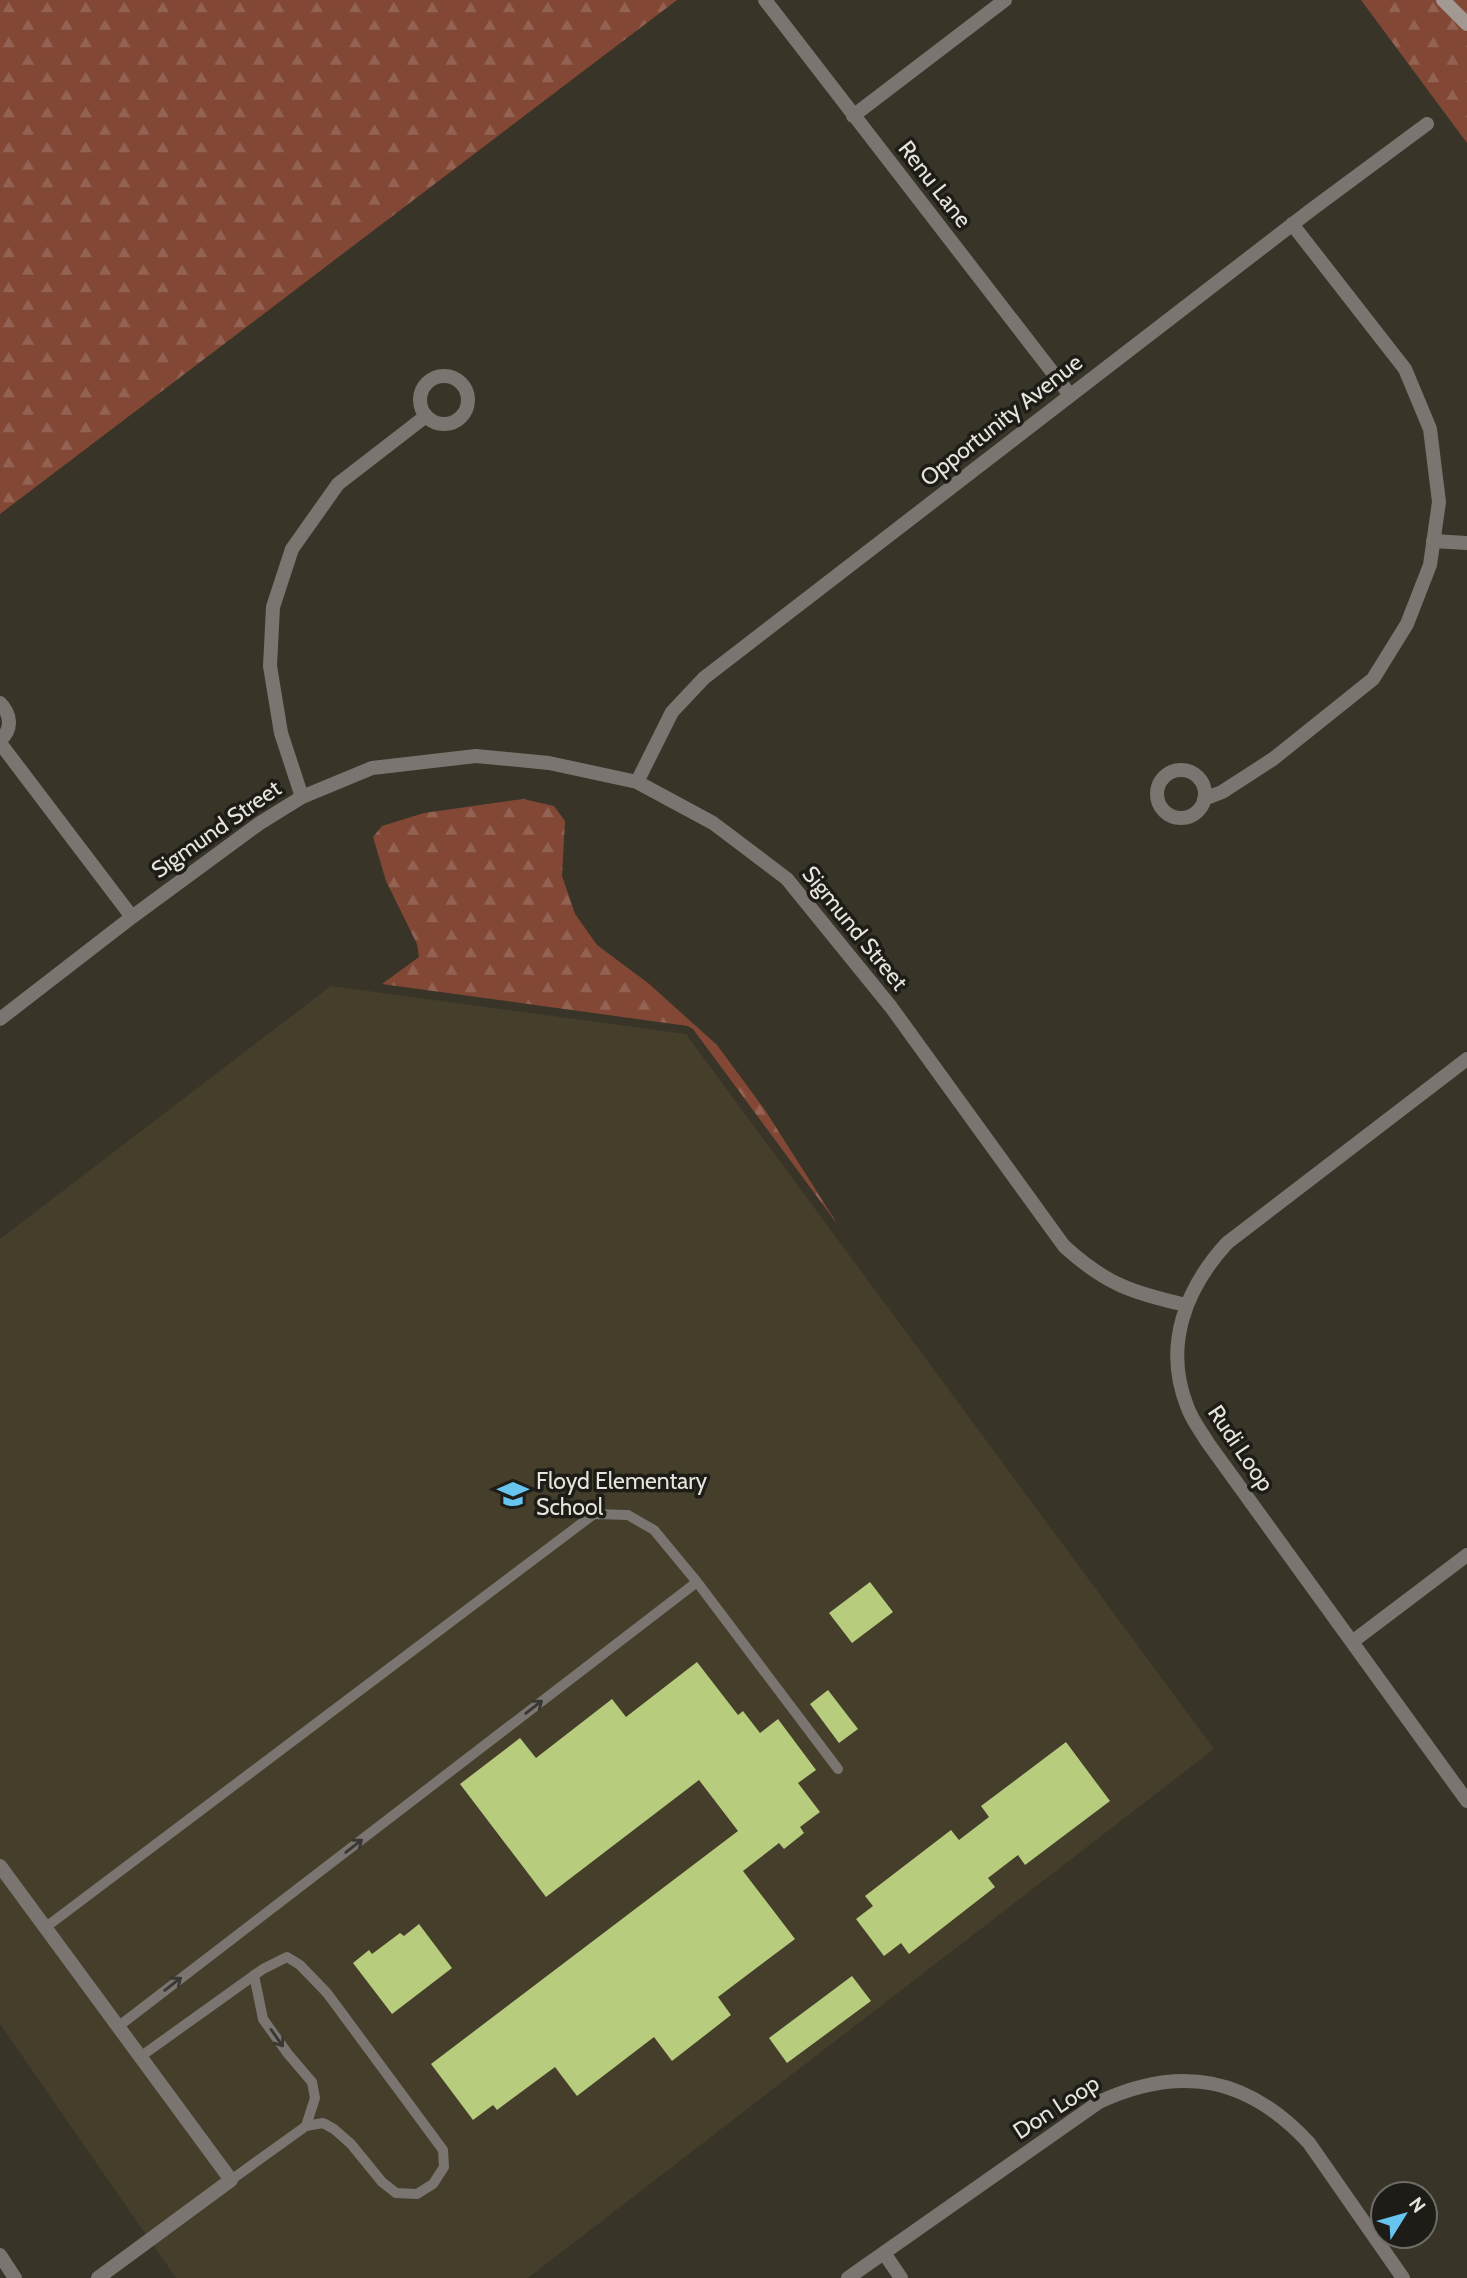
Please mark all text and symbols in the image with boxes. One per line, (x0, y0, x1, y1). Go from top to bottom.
street label: Renu Lane (892, 135, 978, 233)
street label: Opportunity Avenue (914, 348, 1088, 492)
street label: Sigmund Street (146, 774, 286, 884)
street label: Sigmund Street (796, 860, 914, 996)
street label: Rudi Loop (1202, 1400, 1280, 1497)
place label: Floyd Elementary School (536, 1467, 708, 1521)
school or university icon: Floyd Elementary School (496, 1477, 530, 1511)
one-way arrow (524, 1700, 543, 1715)
one-way arrow (344, 1838, 362, 1853)
one-way arrow (163, 1977, 182, 1992)
one-way arrow (270, 2028, 284, 2047)
street label: Don Loop (1008, 2069, 1104, 2145)
north arrow (1369, 2180, 1439, 2250)
text: N (1404, 2193, 1430, 2217)

